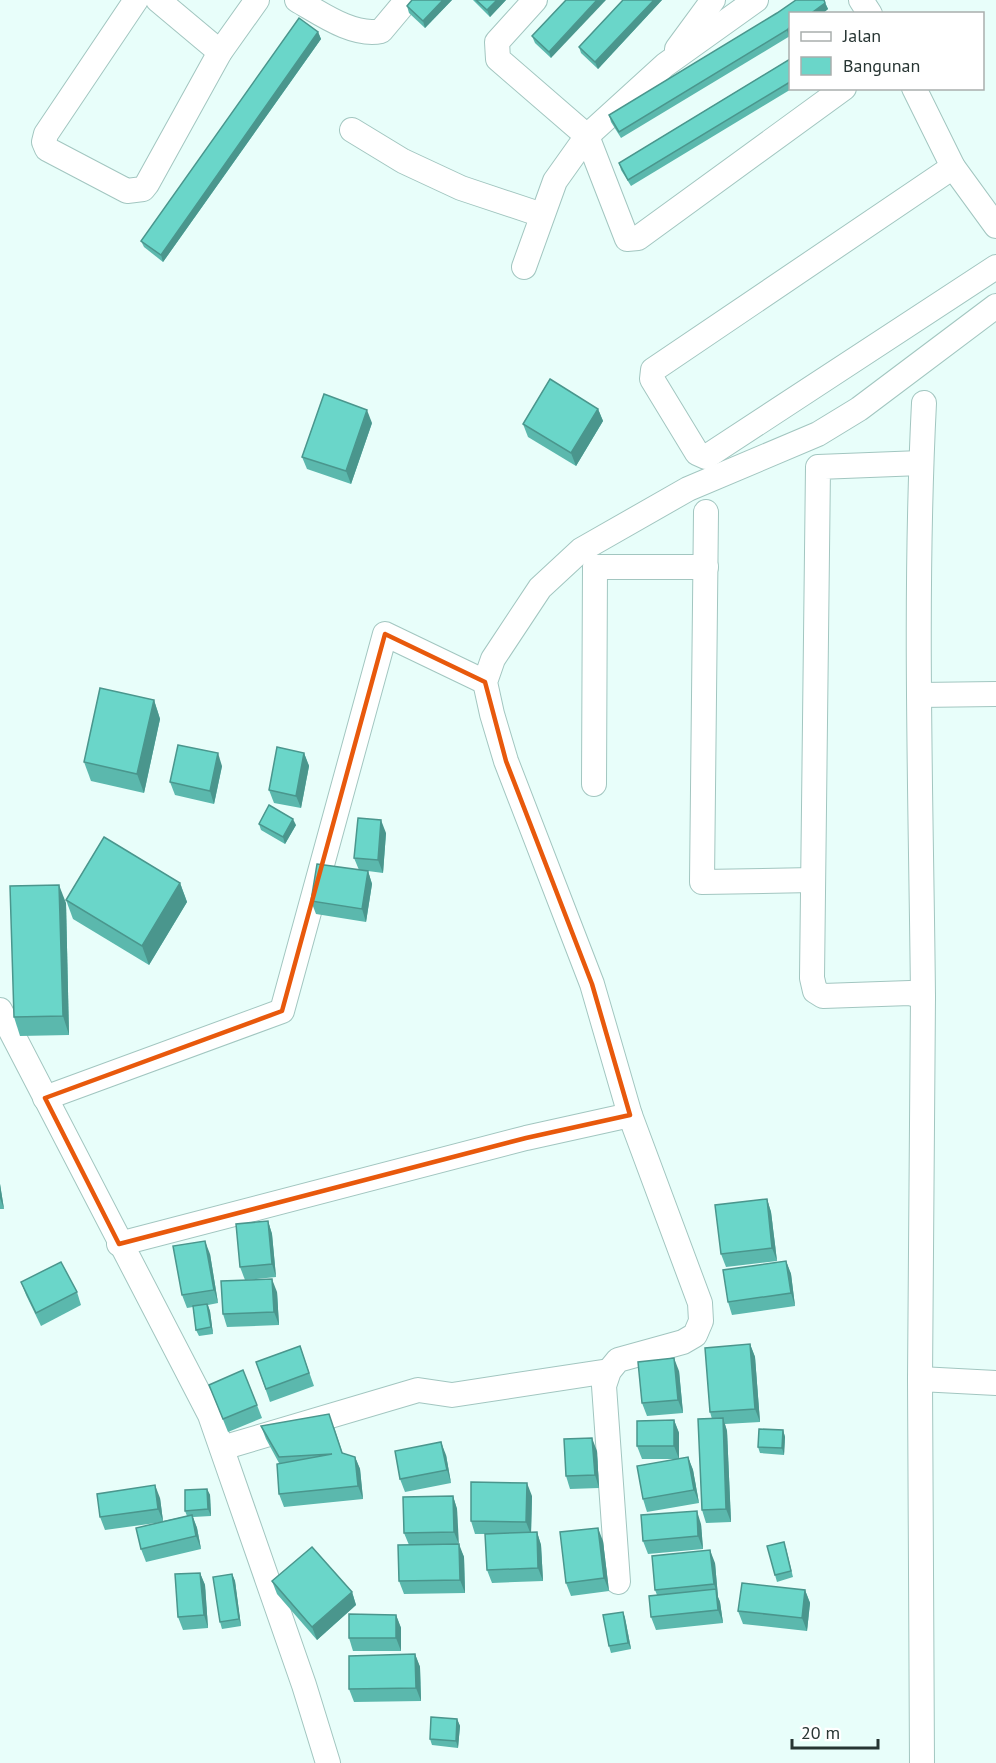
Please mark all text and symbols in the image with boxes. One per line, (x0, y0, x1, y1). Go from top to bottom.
legend (789, 12, 984, 90)
text: Jalan (842, 24, 881, 47)
text: Bangunan (843, 54, 920, 77)
scale bar (792, 1712, 878, 1750)
text: 20 m (801, 1721, 840, 1744)

